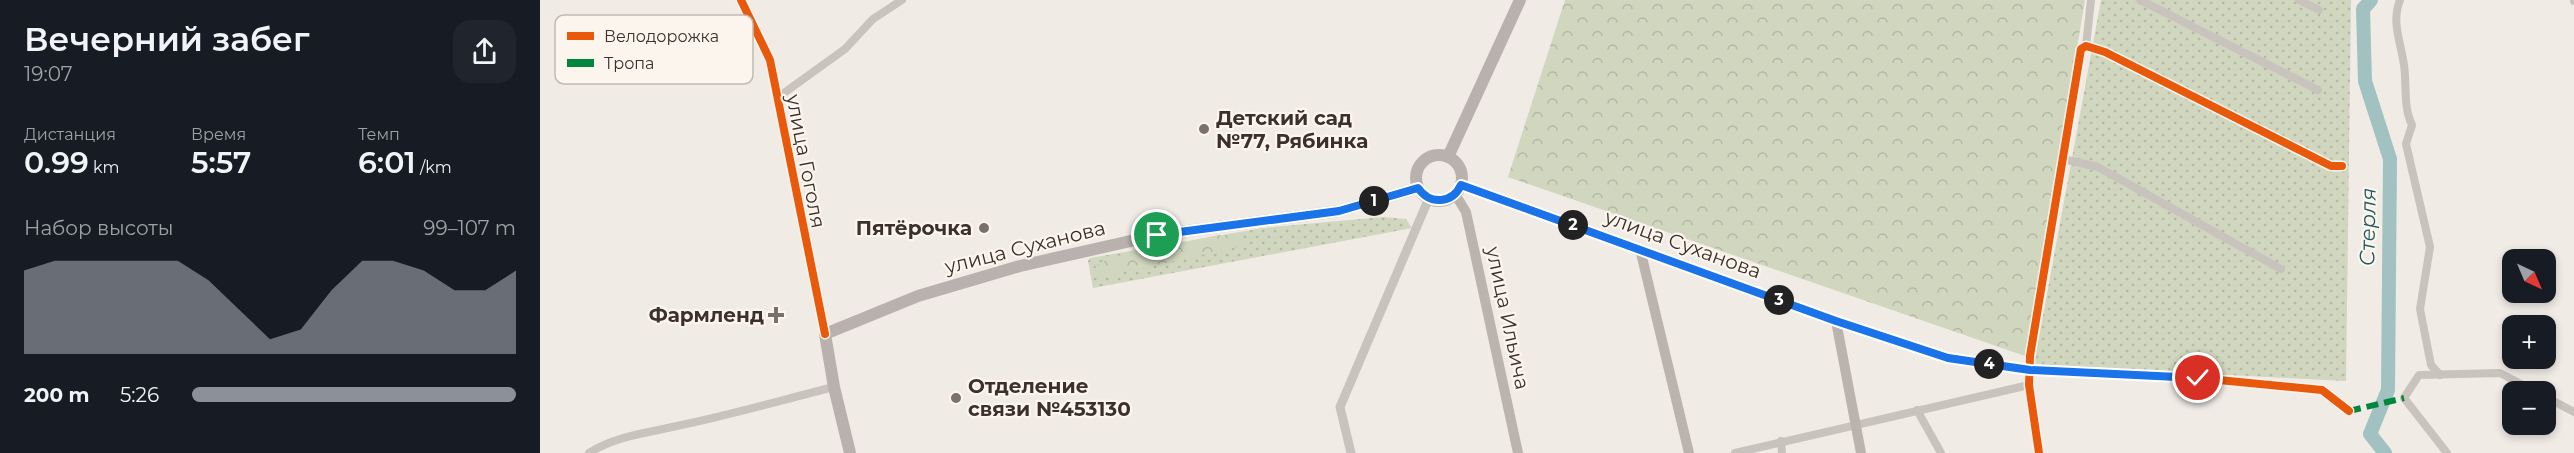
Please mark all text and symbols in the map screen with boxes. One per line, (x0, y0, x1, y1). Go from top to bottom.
legend (555, 15, 753, 84)
text: Вечерний забег (24, 19, 310, 59)
button: share (453, 20, 516, 83)
text: Велодорожка (604, 27, 719, 46)
text: Тропа (604, 54, 654, 73)
text: 19:07 (24, 62, 73, 86)
street label: улица Гоголя (781, 91, 831, 230)
place label: Детский сад №77, Рябинка (1216, 106, 1368, 153)
marker: Детский сад №77, Рябинка (1197, 122, 1211, 136)
text: Дистанция (24, 125, 116, 144)
text: Время (191, 125, 246, 144)
text: Темп (358, 125, 400, 144)
text: 0.99 (24, 144, 89, 181)
text: 5:57 (191, 144, 251, 181)
text: 6:01 (358, 144, 416, 181)
text: km (89, 158, 119, 177)
text: /km (416, 158, 452, 177)
pin: 1 (1359, 186, 1389, 216)
water label: Стерля (2354, 188, 2381, 266)
text: 1 (1371, 191, 1377, 210)
street label: улица Суханова (1601, 204, 1765, 283)
pin (1131, 209, 1182, 260)
pin: 2 (1558, 210, 1588, 240)
street label: улица Суханова (941, 215, 1108, 279)
text: 2 (1568, 215, 1578, 234)
text: Набор высоты (24, 216, 173, 240)
text: 99–107 m (423, 216, 516, 240)
place label: Пятёрочка (856, 216, 972, 240)
icon: arrive (1140, 218, 1173, 251)
marker: Пятёрочка (977, 221, 991, 235)
street label: улица Ильича (1481, 243, 1535, 392)
north arrow (2502, 249, 2556, 303)
map controls (2502, 249, 2556, 435)
pin: 3 (1764, 285, 1794, 315)
text: 3 (1774, 290, 1784, 309)
place label: Фармленд (649, 303, 764, 327)
marker: Фармленд (769, 308, 783, 322)
button: + (2502, 315, 2556, 369)
pin: 4 (1974, 349, 2004, 379)
pin (2172, 352, 2223, 403)
text: 4 (1983, 354, 1995, 373)
icon: check (2181, 361, 2214, 394)
place label: Отделение связи №453130 (968, 374, 1131, 421)
button: − (2502, 381, 2556, 435)
text: 200 m (24, 383, 90, 407)
text: 5:26 (120, 383, 159, 407)
marker: Отделение связи №453130 (949, 391, 963, 405)

